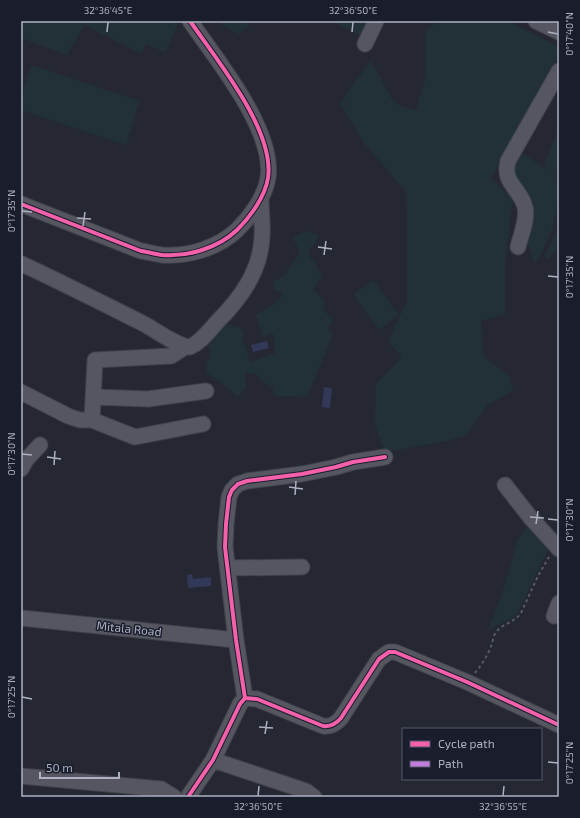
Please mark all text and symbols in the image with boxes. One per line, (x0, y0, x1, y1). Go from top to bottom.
text: 32°36'45"E (84, 4, 133, 16)
text: 32°36'50"E (329, 4, 378, 16)
text: 0°17'40"N (563, 12, 575, 56)
text: 0°17'35"N (5, 190, 17, 232)
text: 0°17'35"N (563, 256, 575, 298)
text: 0°17'30"N (5, 432, 17, 476)
text: 0°17'30"N (563, 498, 575, 542)
street label: Mitala Road (96, 618, 162, 638)
text: 0°17'25"N (5, 676, 17, 718)
legend (402, 728, 542, 780)
text: Cycle path (438, 736, 495, 750)
text: 0°17'25"N (563, 742, 575, 784)
scale bar (40, 754, 119, 780)
text: Path (438, 756, 463, 770)
text: 50 m (46, 760, 73, 774)
text: 32°36'50"E (234, 800, 283, 812)
text: 32°36'55"E (479, 800, 527, 812)

